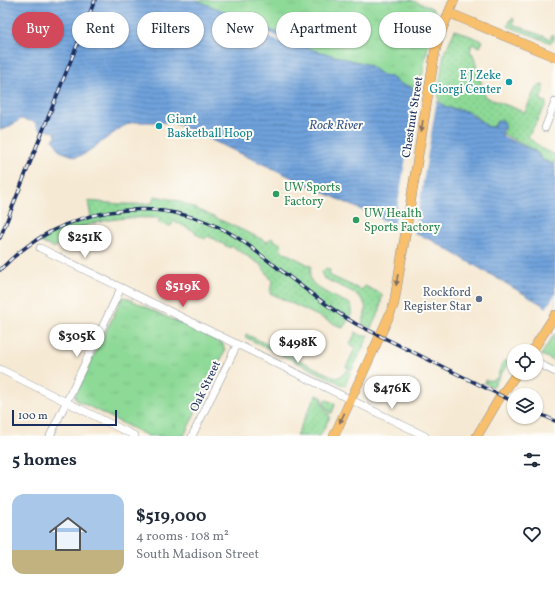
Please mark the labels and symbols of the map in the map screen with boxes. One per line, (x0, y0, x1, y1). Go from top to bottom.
place label: E J Zeke Giorgi Center (430, 68, 501, 98)
street label: Chestnut Street (399, 75, 427, 159)
marker: E J Zeke Giorgi Center (504, 77, 514, 87)
place label: Giant Basketball Hoop (167, 112, 253, 142)
water label: Rock River (309, 117, 363, 135)
one-way arrow (419, 120, 425, 132)
marker: Giant Basketball Hoop (154, 121, 164, 131)
place label: UW Sports Factory (284, 180, 340, 210)
marker: UW Sports Factory (271, 189, 281, 199)
place label: UW Health Sports Factory (364, 206, 441, 236)
marker: UW Health Sports Factory (351, 215, 361, 225)
pin: $251K (57, 225, 113, 259)
one-way arrow (394, 273, 400, 286)
pin: $519K (155, 274, 211, 308)
place label: Rockford Register Star (403, 285, 471, 315)
marker: Rockford Register Star (474, 294, 484, 304)
pin: $305K (49, 324, 105, 358)
pin: $498K (270, 330, 326, 364)
street label: Oak Street (187, 358, 225, 415)
pin: $476K (364, 376, 420, 410)
scale bar (12, 408, 117, 427)
one-way arrow (339, 412, 345, 424)

